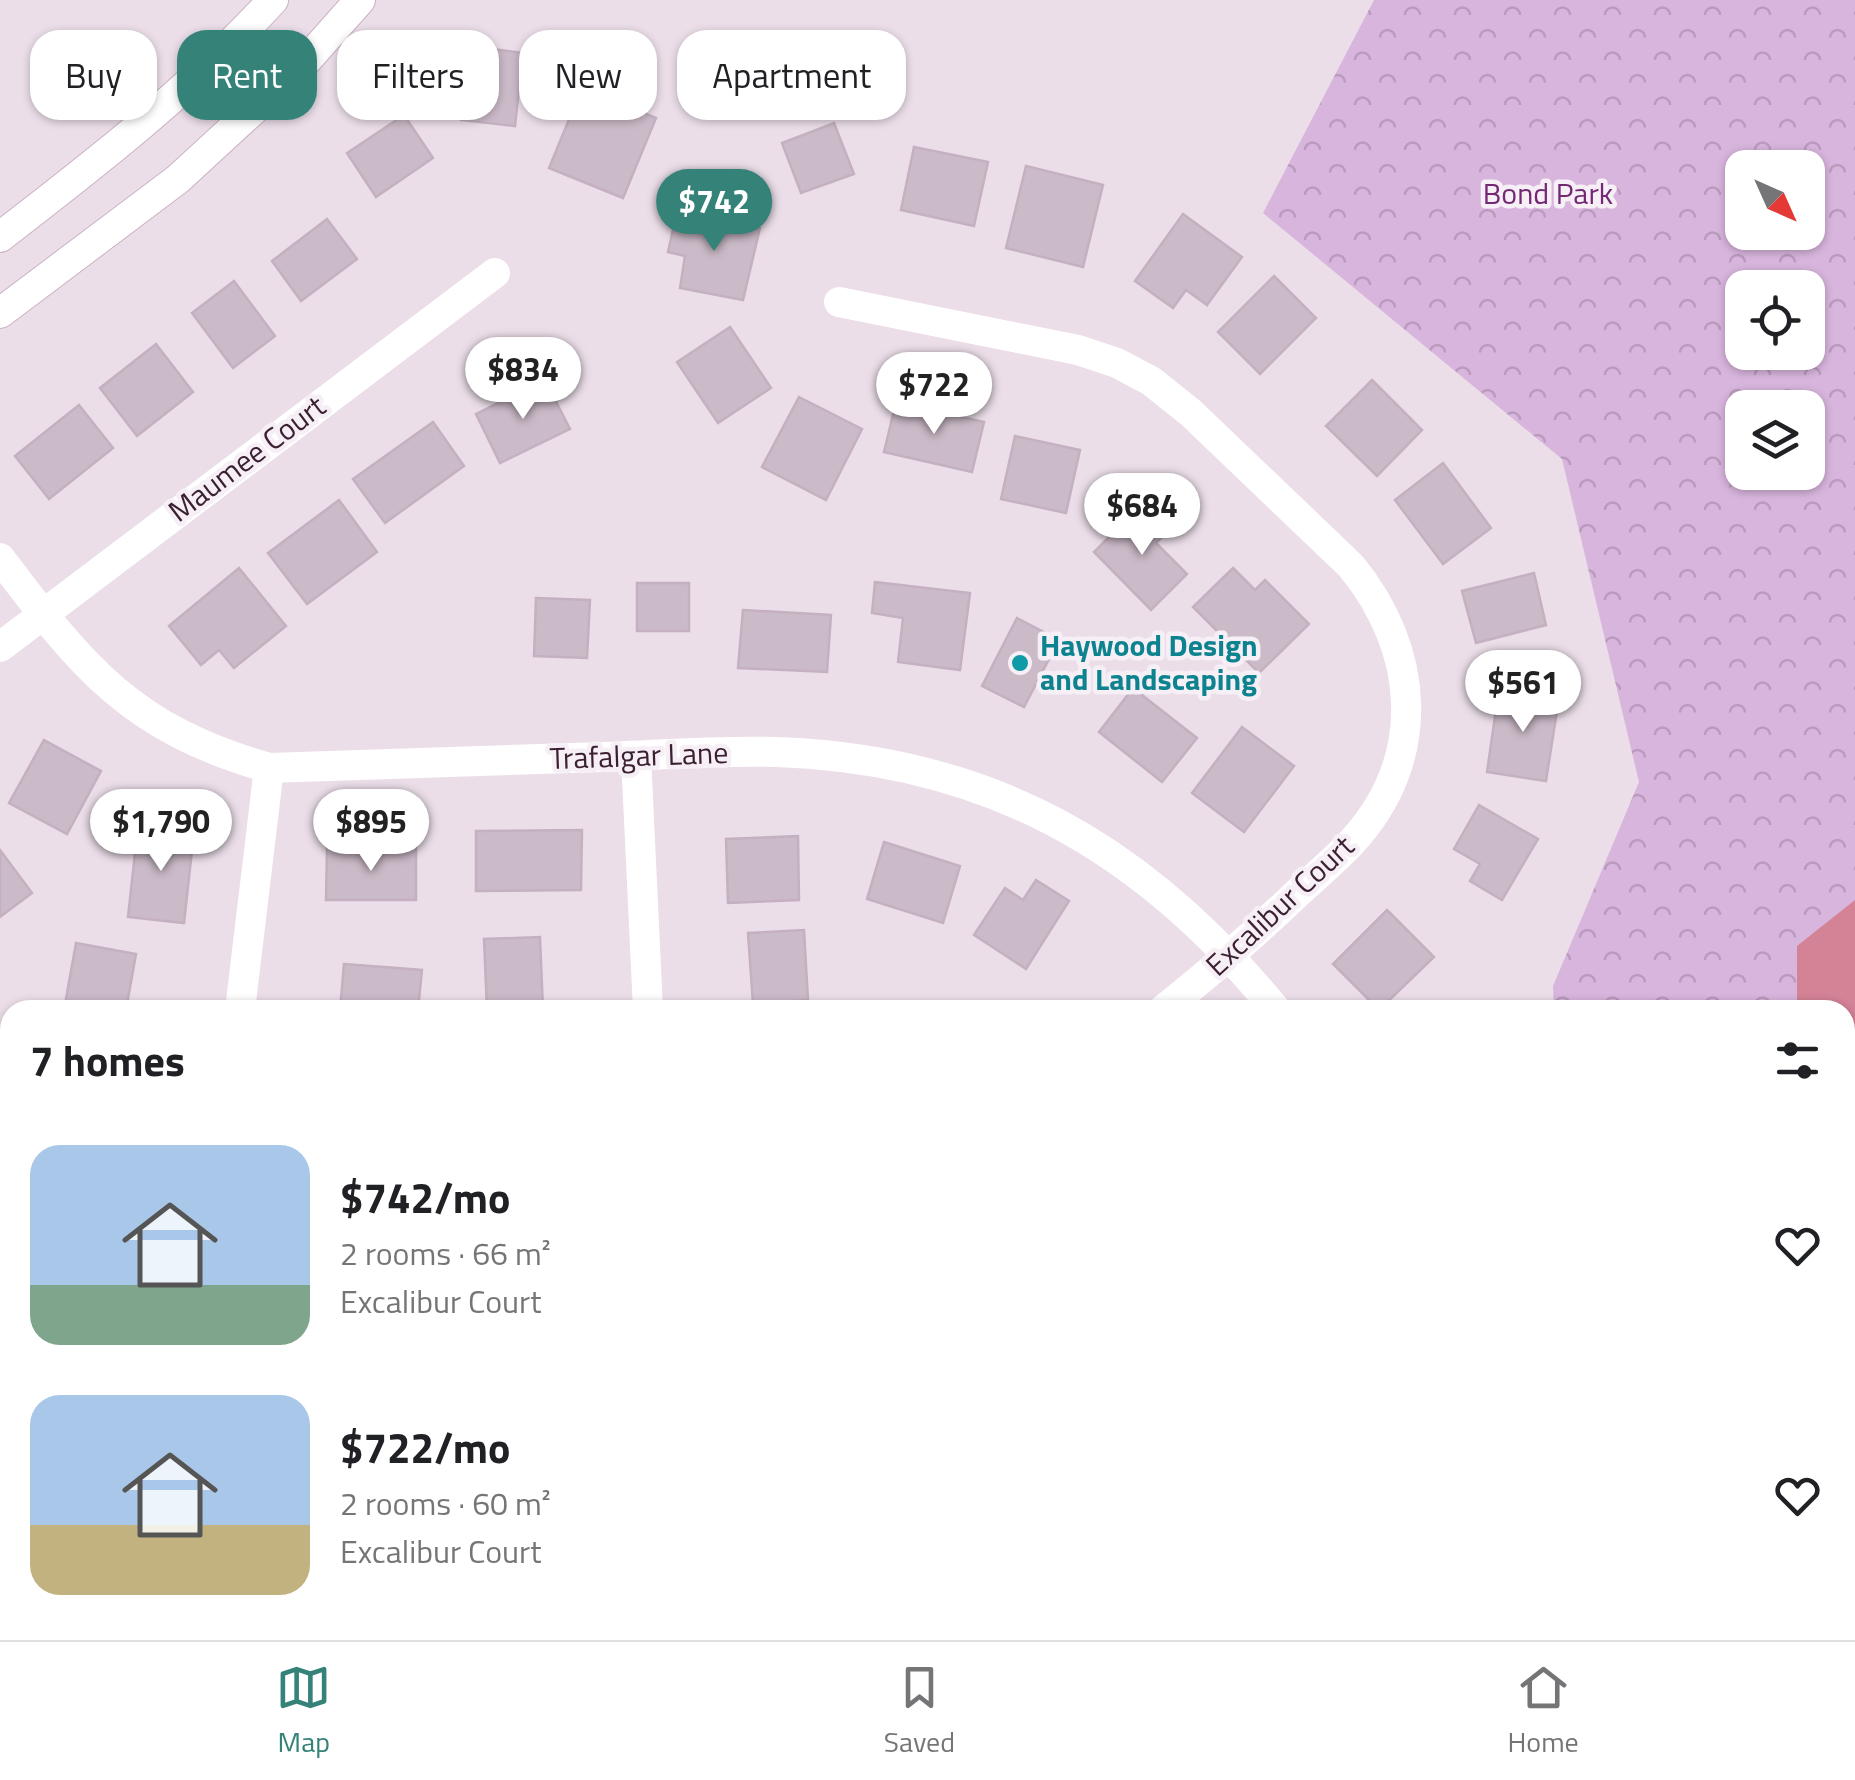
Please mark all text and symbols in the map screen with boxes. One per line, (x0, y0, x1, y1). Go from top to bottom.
chip: Buy (30, 30, 157, 120)
chip: Rent (177, 30, 317, 120)
chip: Filters (337, 30, 499, 120)
chip: New (519, 30, 657, 120)
chip: Apartment (677, 30, 906, 120)
north arrow (1725, 150, 1825, 250)
map controls (1725, 150, 1825, 490)
pin: $742 (655, 169, 773, 254)
park label: Bond Park (1483, 170, 1613, 216)
text: $742 (678, 177, 750, 225)
button: locate (1725, 270, 1825, 370)
pin: $834 (464, 337, 582, 422)
text: $834 (487, 345, 559, 393)
pin: $722 (875, 352, 993, 437)
text: $722 (898, 360, 970, 408)
street label: Maumee Court (158, 383, 335, 533)
button: layers (1725, 390, 1825, 490)
pin: $684 (1083, 473, 1201, 558)
text: $684 (1106, 481, 1178, 529)
place label: Haywood Design and Landscaping (1040, 622, 1258, 702)
pin: $561 (1464, 650, 1582, 735)
marker: Haywood Design and Landscaping (1009, 652, 1031, 674)
text: $561 (1487, 658, 1559, 706)
street label: Trafalgar Lane (549, 729, 729, 781)
pin: $1,790 (80, 789, 242, 874)
pin: $895 (312, 789, 430, 874)
text: $1,790 (112, 797, 210, 845)
text: $895 (335, 797, 407, 845)
street label: Excalibur Court (1195, 824, 1364, 986)
text: 7 homes (30, 1028, 185, 1092)
icon: filters (1770, 1033, 1825, 1088)
text: $742/mo (340, 1165, 510, 1229)
icon: home (110, 1185, 230, 1305)
icon: heart (1770, 1218, 1825, 1273)
text: 2 rooms · 66 m² (340, 1229, 551, 1277)
text: Excalibur Court (340, 1277, 541, 1325)
text: $722/mo (340, 1415, 510, 1479)
icon: home (110, 1435, 230, 1555)
icon: heart (1770, 1468, 1825, 1523)
text: 2 rooms · 60 m² (340, 1479, 551, 1527)
text: Excalibur Court (340, 1527, 541, 1575)
tab: Map (276, 1660, 331, 1763)
tab: Saved (884, 1660, 955, 1763)
tab: Home (1508, 1660, 1579, 1763)

